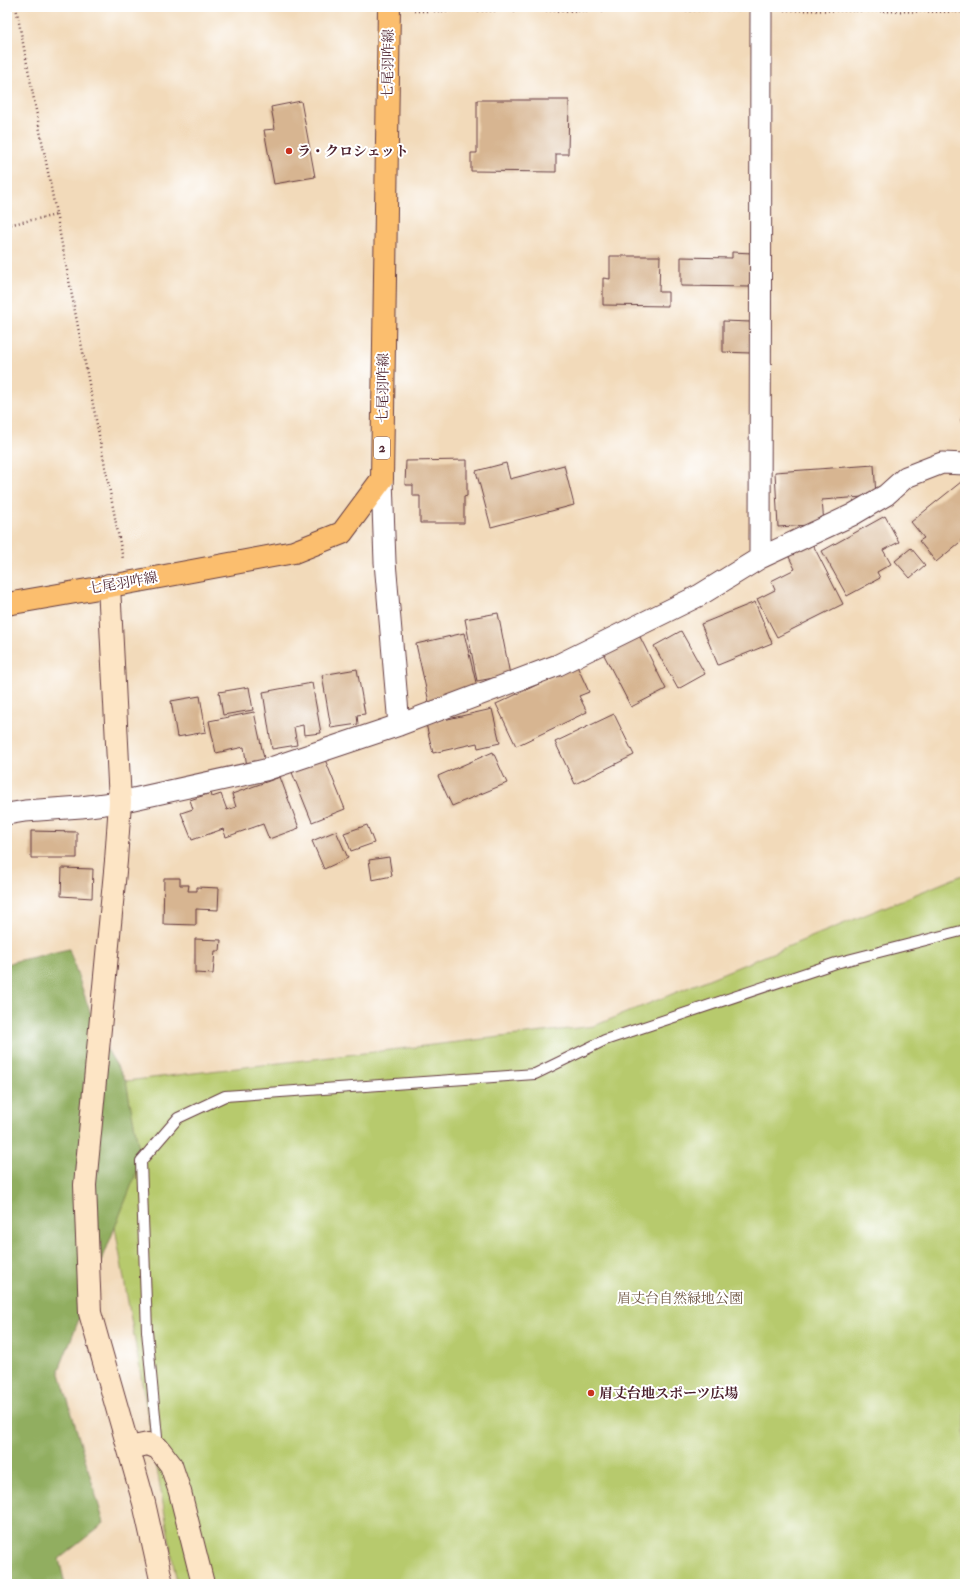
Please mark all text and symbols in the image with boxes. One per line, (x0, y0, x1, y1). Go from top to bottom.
street label: 七尾羽咋線 (379, 29, 397, 99)
place label: ラ・クロシェット (297, 143, 409, 160)
marker: ラ・クロシェット (284, 146, 294, 156)
street label: 七尾羽咋線 (374, 353, 392, 423)
road number: 2 (374, 437, 390, 459)
street label: 七尾羽咋線 (87, 569, 159, 597)
park label: 眉丈台自然緑地公園 (617, 1290, 743, 1307)
place label: 眉丈台地スポーツ広場 (599, 1385, 738, 1402)
marker: 眉丈台地スポーツ広場 (586, 1388, 596, 1398)

